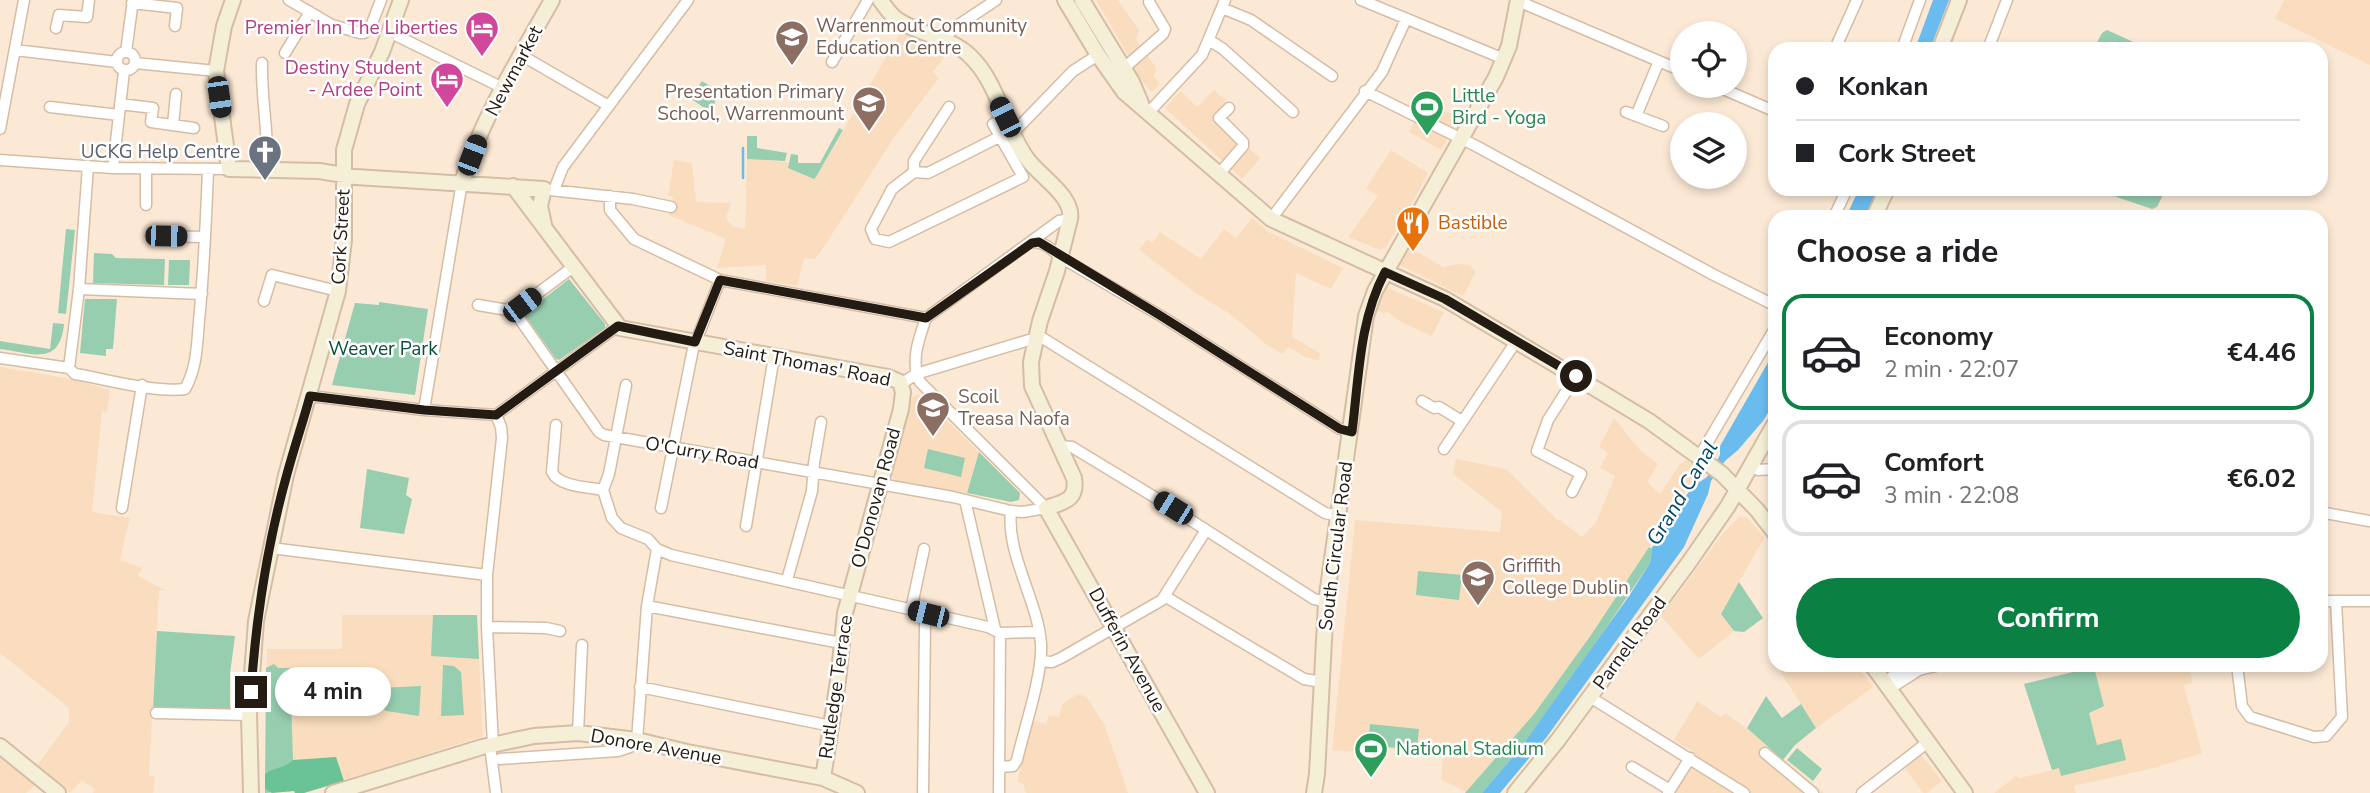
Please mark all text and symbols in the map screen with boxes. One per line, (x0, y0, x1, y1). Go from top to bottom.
hotel icon: Premier Inn The Liberties (463, 9, 501, 58)
place label: Warrenmout Community Education Centre (816, 13, 1027, 61)
place label: Premier Inn The Liberties (245, 15, 458, 41)
school or university icon: Warrenmout Community Education Centre (773, 18, 811, 67)
street label: Newmarket (479, 21, 549, 121)
map controls (1670, 21, 1747, 189)
button: locate (1670, 21, 1747, 98)
place label: Destiny Student - Ardee Point (285, 55, 422, 103)
hotel icon: Destiny Student - Ardee Point (428, 60, 466, 109)
text: Konkan (1838, 69, 1928, 104)
car (206, 75, 233, 119)
place label: Presentation Primary School, Warrenmount (657, 79, 844, 127)
place label: Little Bird - Yoga (1452, 83, 1546, 131)
school or university icon: Presentation Primary School, Warrenmount (850, 84, 888, 133)
sports icon: Little Bird - Yoga (1408, 88, 1446, 137)
car (987, 94, 1024, 140)
button: layers (1670, 112, 1747, 189)
car (455, 132, 490, 178)
church icon: UCKG Help Centre (246, 133, 284, 182)
text: Cork Street (1838, 136, 1975, 171)
place label: UCKG Help Centre (81, 139, 240, 165)
street label: Cork Street (326, 188, 357, 285)
restaurant icon: Bastible (1394, 204, 1432, 253)
place label: Bastible (1438, 210, 1508, 236)
car (145, 225, 188, 247)
text: Choose a ride (1796, 230, 1998, 273)
car (499, 284, 546, 326)
text: Economy (1884, 319, 1993, 354)
icon: car (1800, 321, 1863, 384)
street label: Saint Thomas' Road (721, 335, 893, 393)
text: €4.46 (2227, 335, 2296, 370)
park label: Weaver Park (328, 336, 438, 362)
text: 2 min · 22:07 (1884, 354, 2019, 385)
route start (1560, 360, 1592, 392)
place label: Scoil Treasa Naofa (958, 384, 1070, 432)
school or university icon: Scoil Treasa Naofa (914, 389, 952, 438)
street label: O'Donovan Road (845, 425, 907, 571)
street label: O'Curry Road (643, 430, 761, 476)
water label: Grand Canal (1640, 435, 1724, 551)
text: Comfort (1884, 445, 1984, 480)
icon: car (1800, 447, 1863, 510)
street label: South Circular Road (1313, 460, 1359, 632)
text: €6.02 (2227, 461, 2296, 496)
text: 3 min · 22:08 (1884, 480, 2019, 511)
car (1150, 488, 1197, 528)
place label: Griffith College Dublin (1502, 553, 1629, 601)
school or university icon: Griffith College Dublin (1459, 558, 1497, 607)
button: Confirm (1796, 578, 2300, 658)
street label: Dufferin Avenue (1082, 583, 1172, 717)
street label: Parnell Road (1587, 591, 1673, 695)
car (906, 599, 951, 629)
street label: Rutledge Terrace (813, 613, 859, 761)
callout: 4 min (276, 668, 391, 716)
route end (235, 676, 267, 708)
text: 4 min (303, 676, 363, 707)
street label: Donore Avenue (589, 723, 723, 771)
sports icon: National Stadium (1352, 730, 1390, 779)
place label: National Stadium (1396, 736, 1544, 762)

